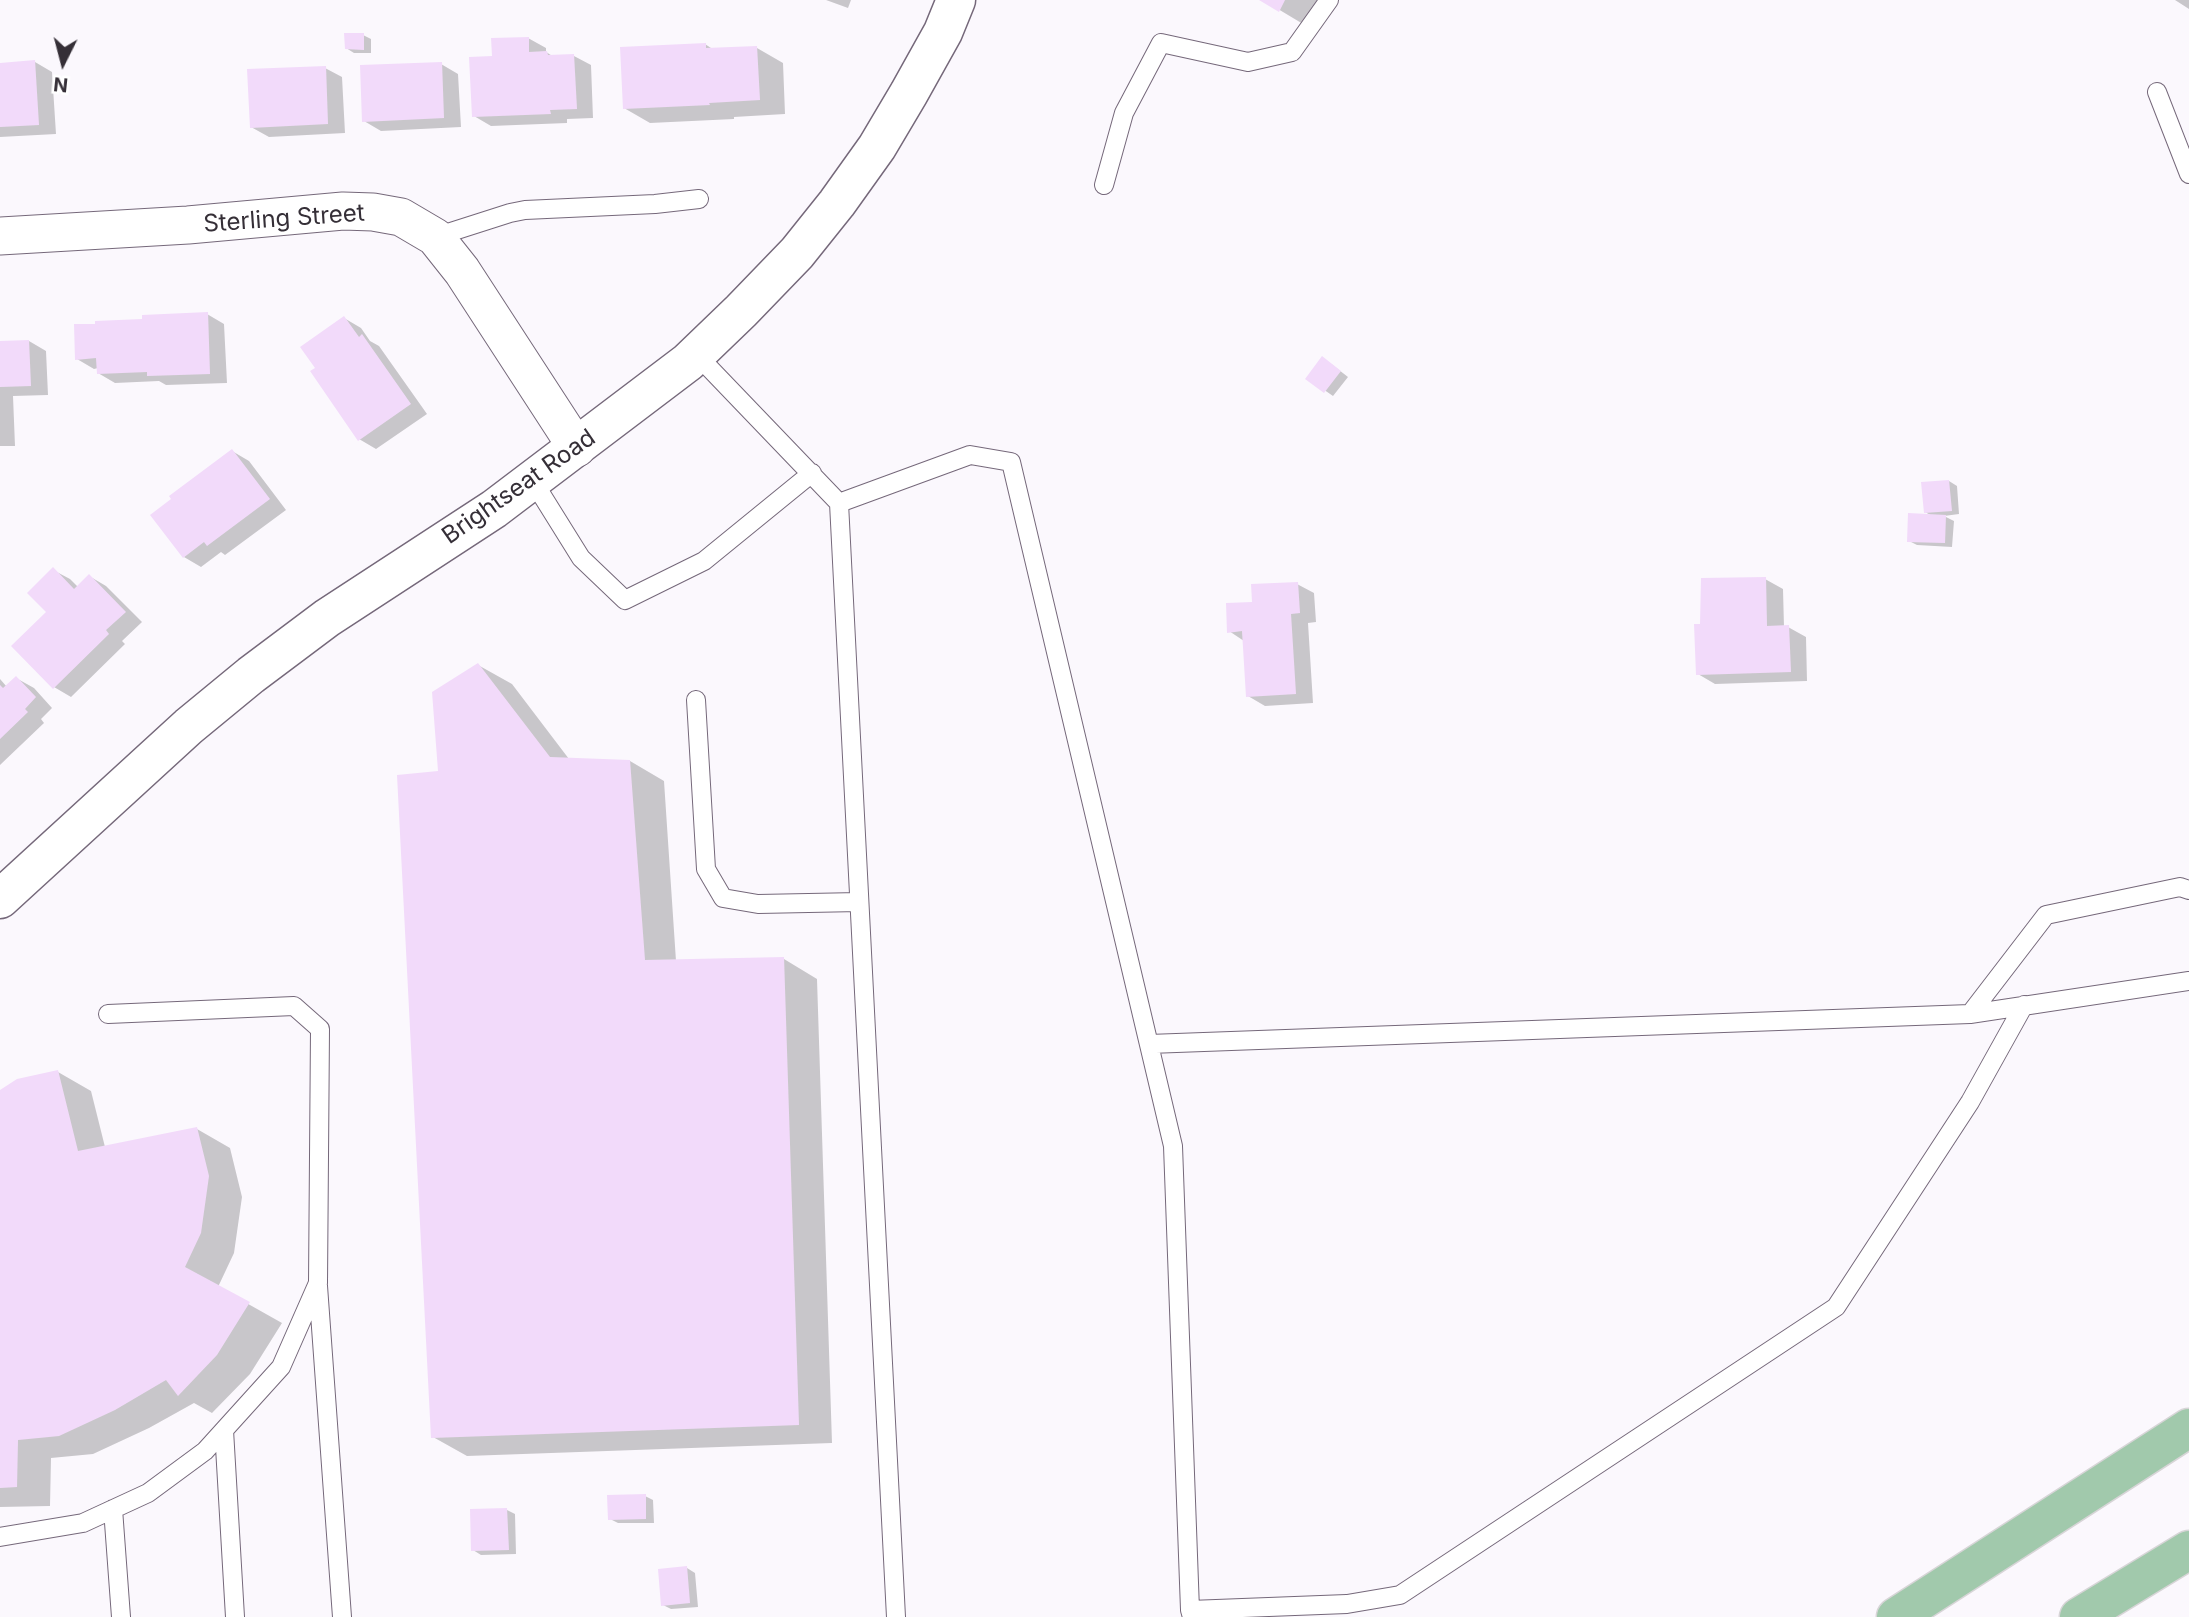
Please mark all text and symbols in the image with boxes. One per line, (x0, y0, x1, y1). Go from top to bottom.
north arrow (28, 28, 98, 98)
text: N (52, 72, 69, 97)
street label: Sterling Street (202, 199, 366, 239)
street label: Brightseat Road (437, 423, 601, 551)

